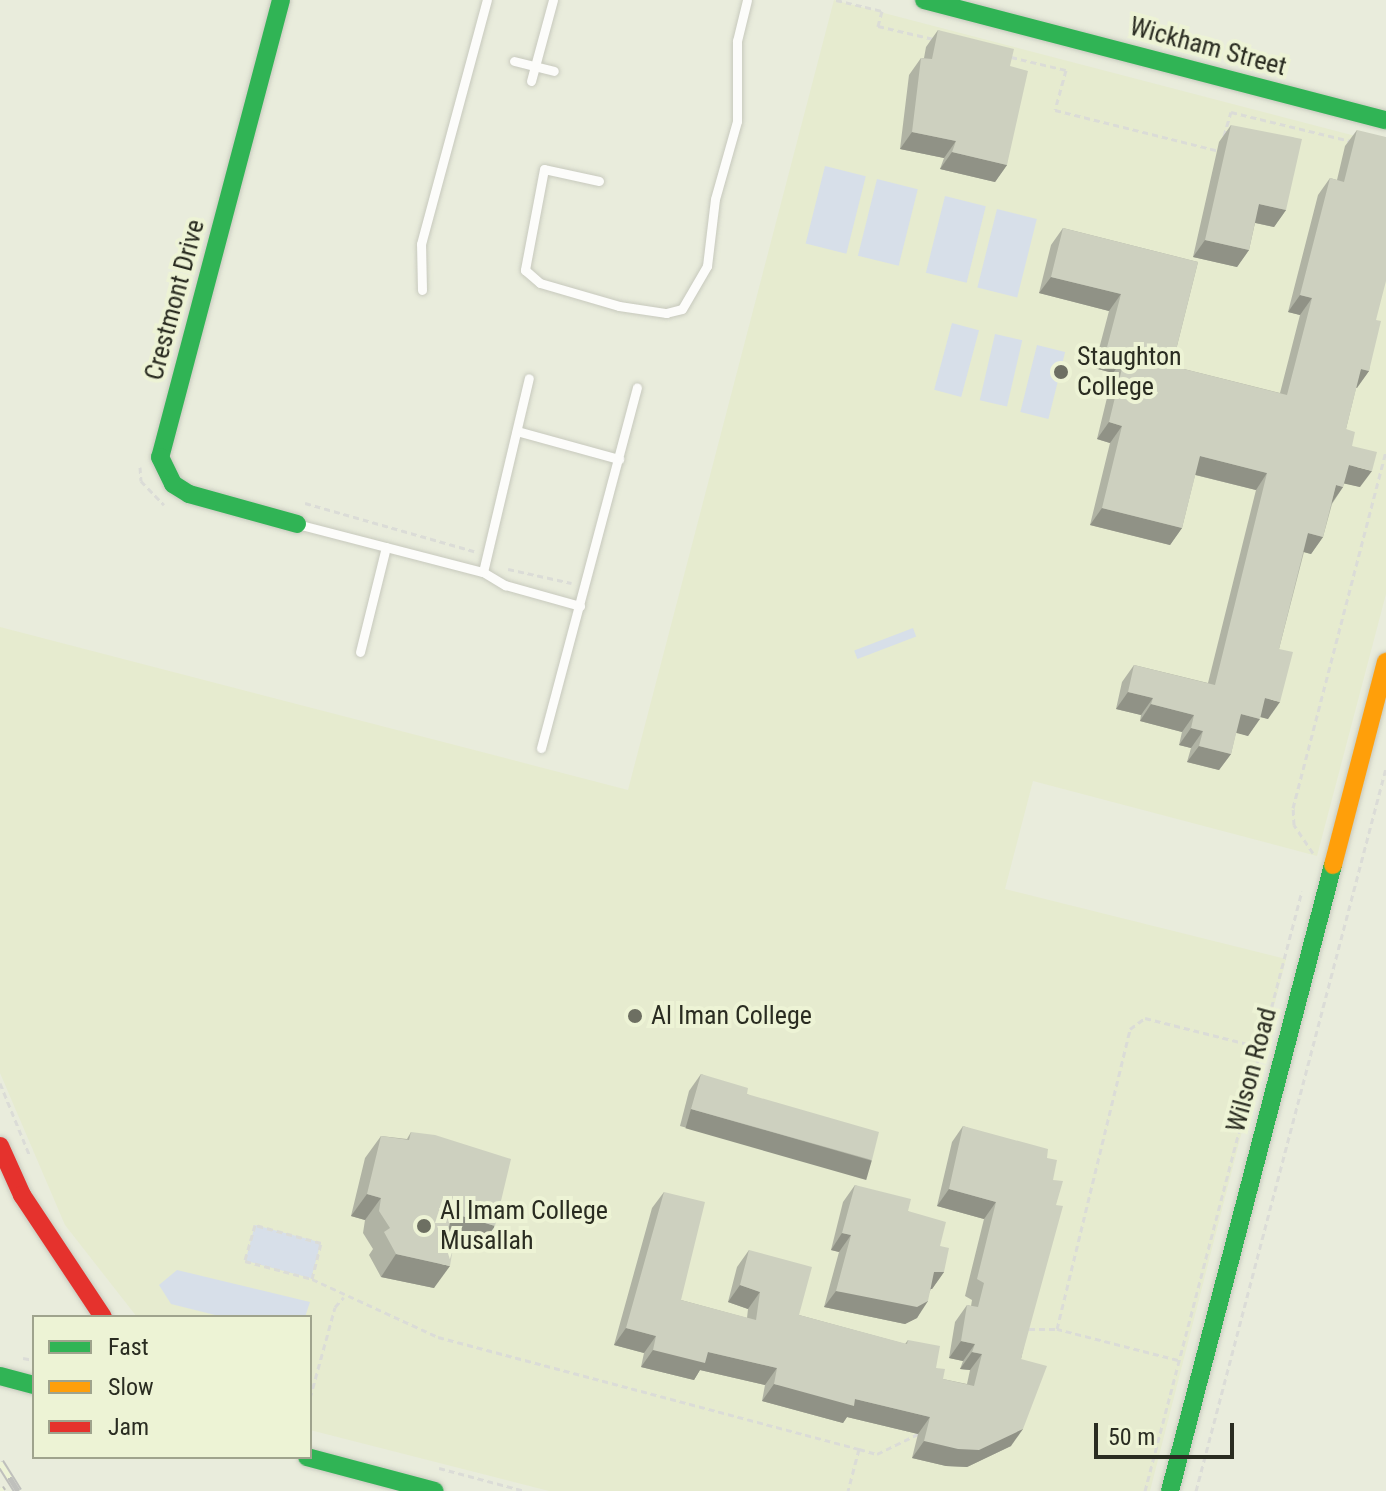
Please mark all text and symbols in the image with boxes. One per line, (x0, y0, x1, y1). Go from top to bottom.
street label: Wickham Street (1126, 11, 1290, 83)
street label: Crestmont Drive (139, 216, 211, 384)
place label: Staughton College (1077, 341, 1182, 402)
marker: Staughton College (1052, 363, 1070, 381)
place label: Al Iman College (651, 1000, 812, 1032)
street label: Wilson Road (1220, 1004, 1284, 1136)
marker: Al Iman College (626, 1007, 644, 1025)
place label: Al Imam College Musallah (440, 1195, 608, 1256)
marker: Al Imam College Musallah (415, 1217, 433, 1235)
legend (32, 1315, 312, 1459)
text: Fast (108, 1333, 149, 1361)
text: Slow (108, 1373, 154, 1401)
scale bar (1098, 1407, 1238, 1457)
text: Jam (108, 1413, 149, 1441)
text: 50 m (1108, 1423, 1155, 1451)

